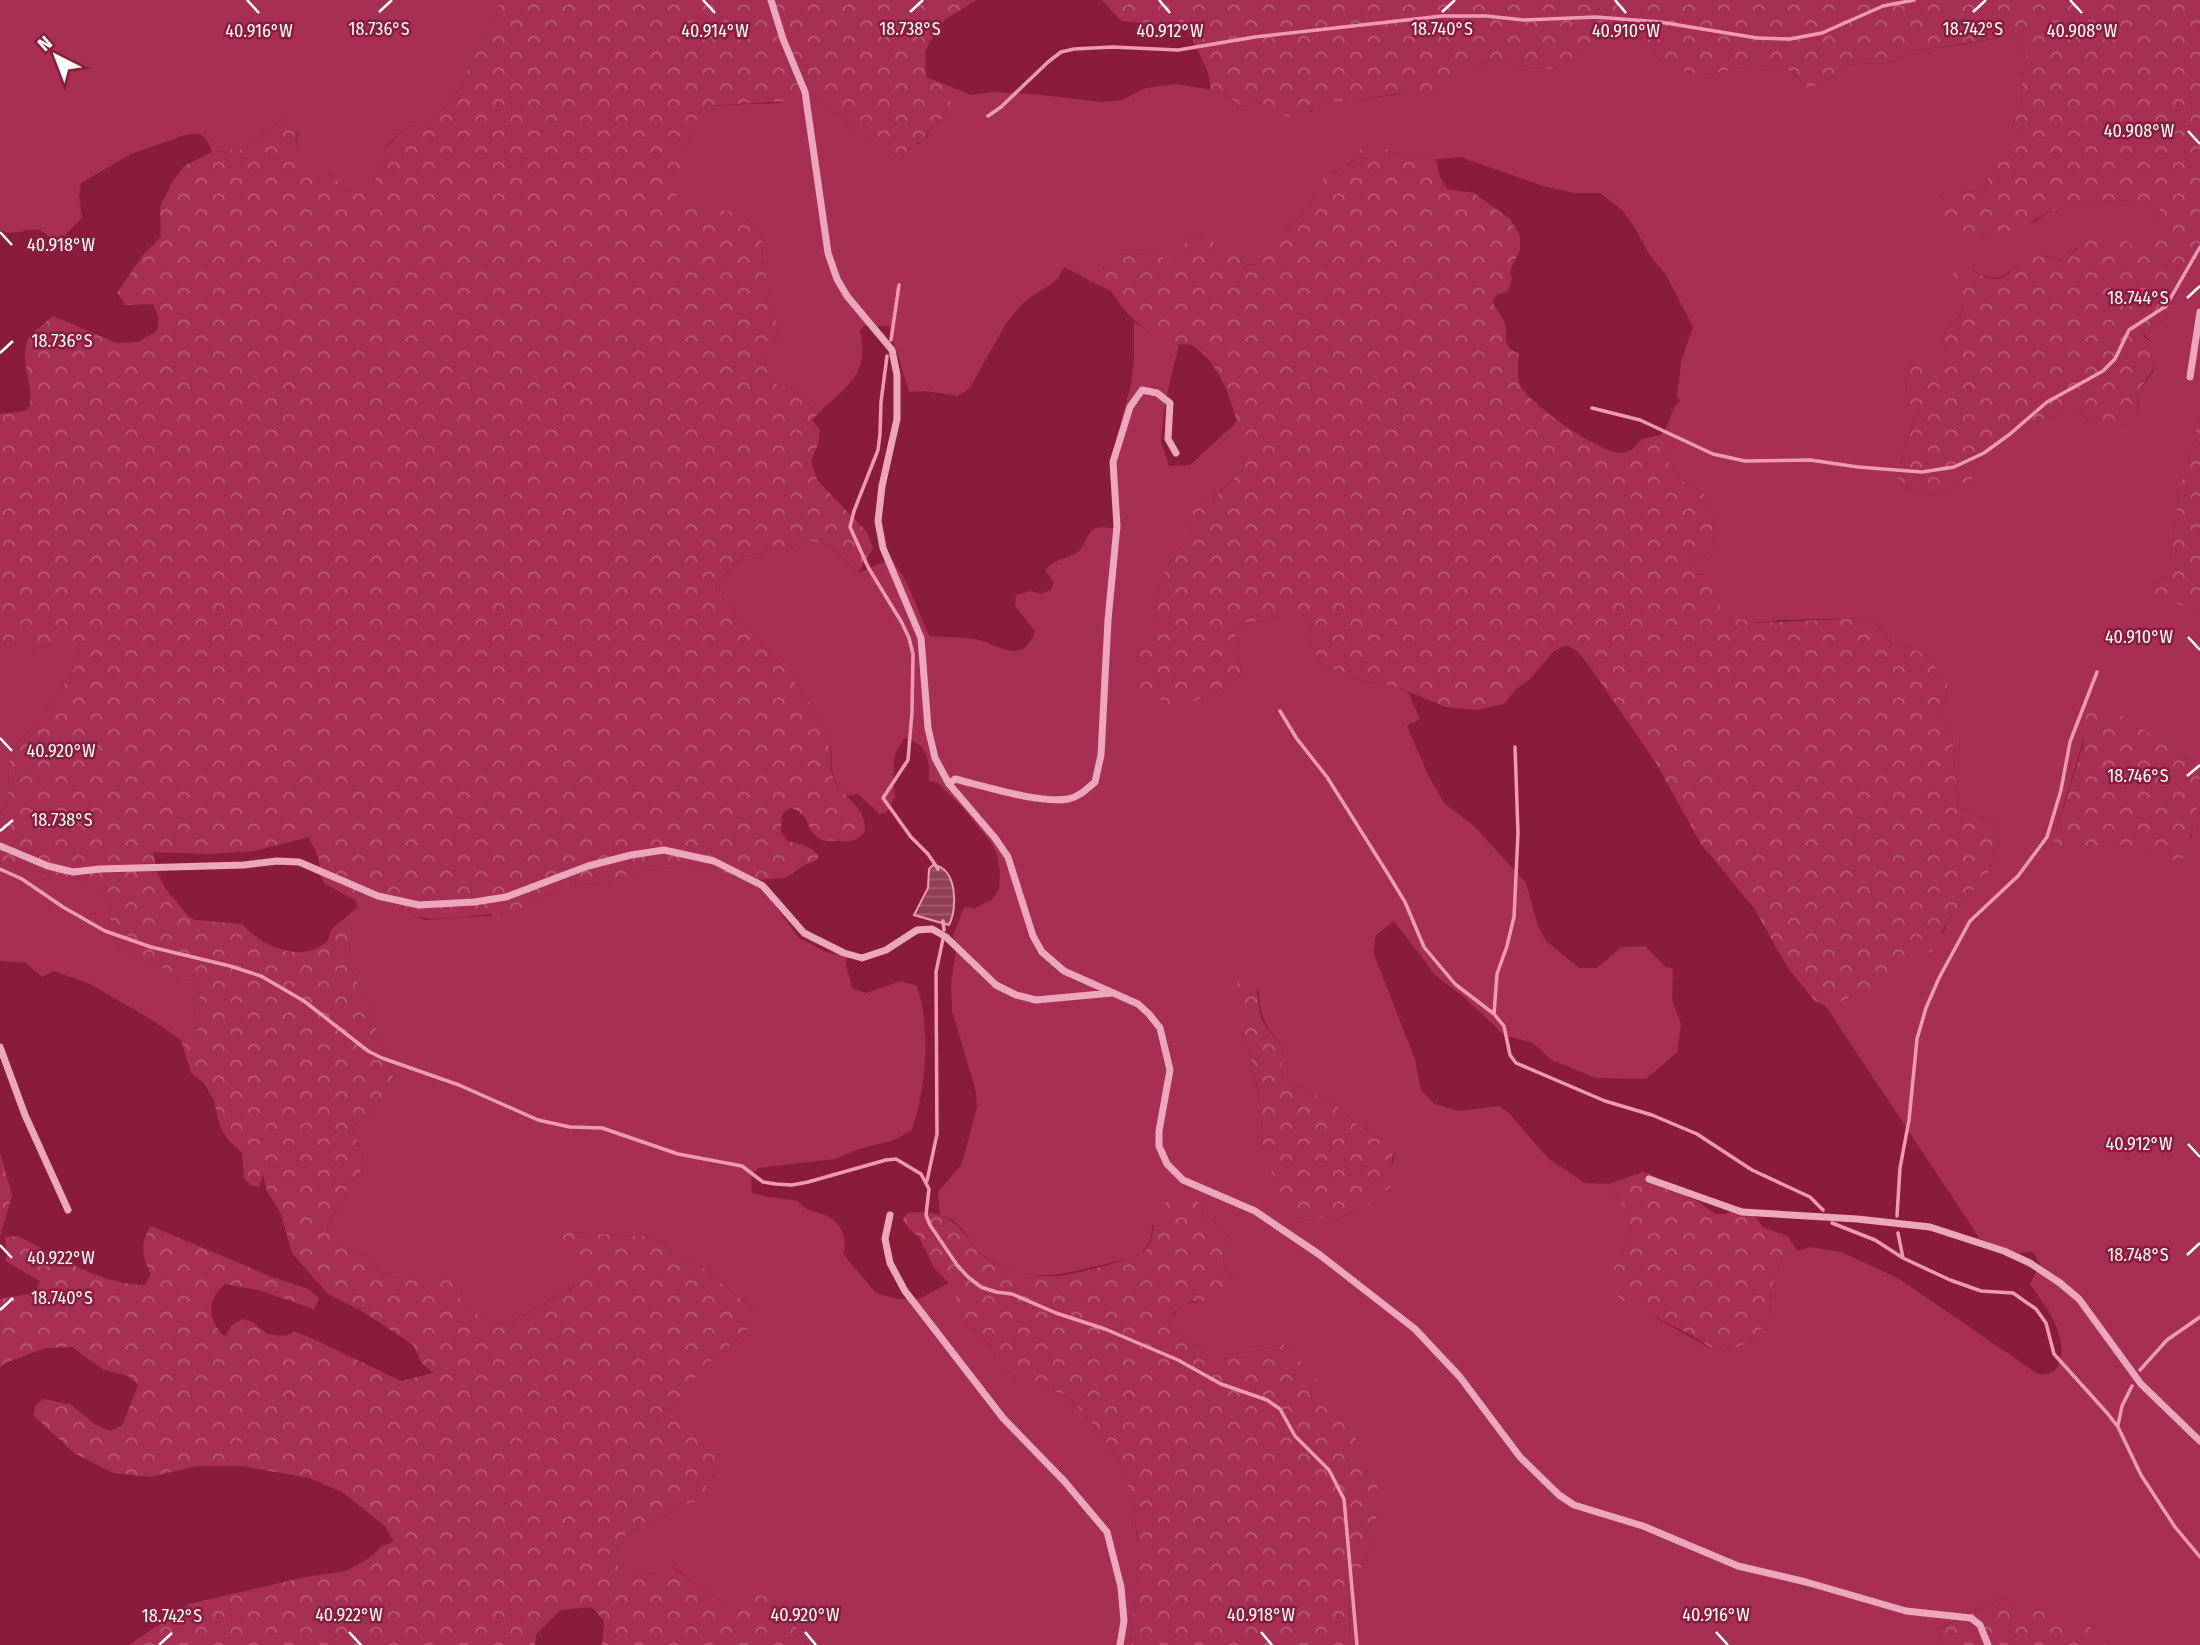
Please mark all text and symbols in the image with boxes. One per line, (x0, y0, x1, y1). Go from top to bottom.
text: 18.736°S (348, 18, 410, 40)
text: 18.738°S (879, 18, 941, 40)
text: 18.740°S (1411, 18, 1473, 40)
text: 18.742°S (1943, 18, 2003, 40)
text: 40.916°W (225, 20, 293, 42)
text: 40.914°W (681, 20, 749, 42)
text: 40.912°W (1137, 20, 1204, 42)
text: 40.910°W (1592, 20, 1661, 42)
text: 40.908°W (2047, 20, 2118, 42)
north arrow (21, 21, 91, 91)
text: N (33, 31, 57, 56)
text: 40.908°W (2104, 120, 2175, 142)
text: 40.918°W (27, 234, 95, 256)
text: 18.744°S (2107, 287, 2169, 309)
text: 18.736°S (31, 330, 93, 352)
text: 40.910°W (2105, 626, 2174, 648)
text: 40.920°W (26, 740, 96, 762)
text: 18.746°S (2107, 765, 2169, 787)
text: 18.738°S (31, 809, 93, 831)
text: 40.912°W (2106, 1133, 2173, 1155)
text: 18.748°S (2107, 1244, 2169, 1266)
text: 40.922°W (27, 1247, 95, 1269)
text: 18.740°S (31, 1287, 93, 1309)
text: 40.922°W (315, 1604, 383, 1626)
text: 40.920°W (770, 1604, 840, 1626)
text: 40.918°W (1227, 1604, 1295, 1626)
text: 40.916°W (1682, 1604, 1750, 1626)
text: 18.742°S (142, 1605, 202, 1627)

